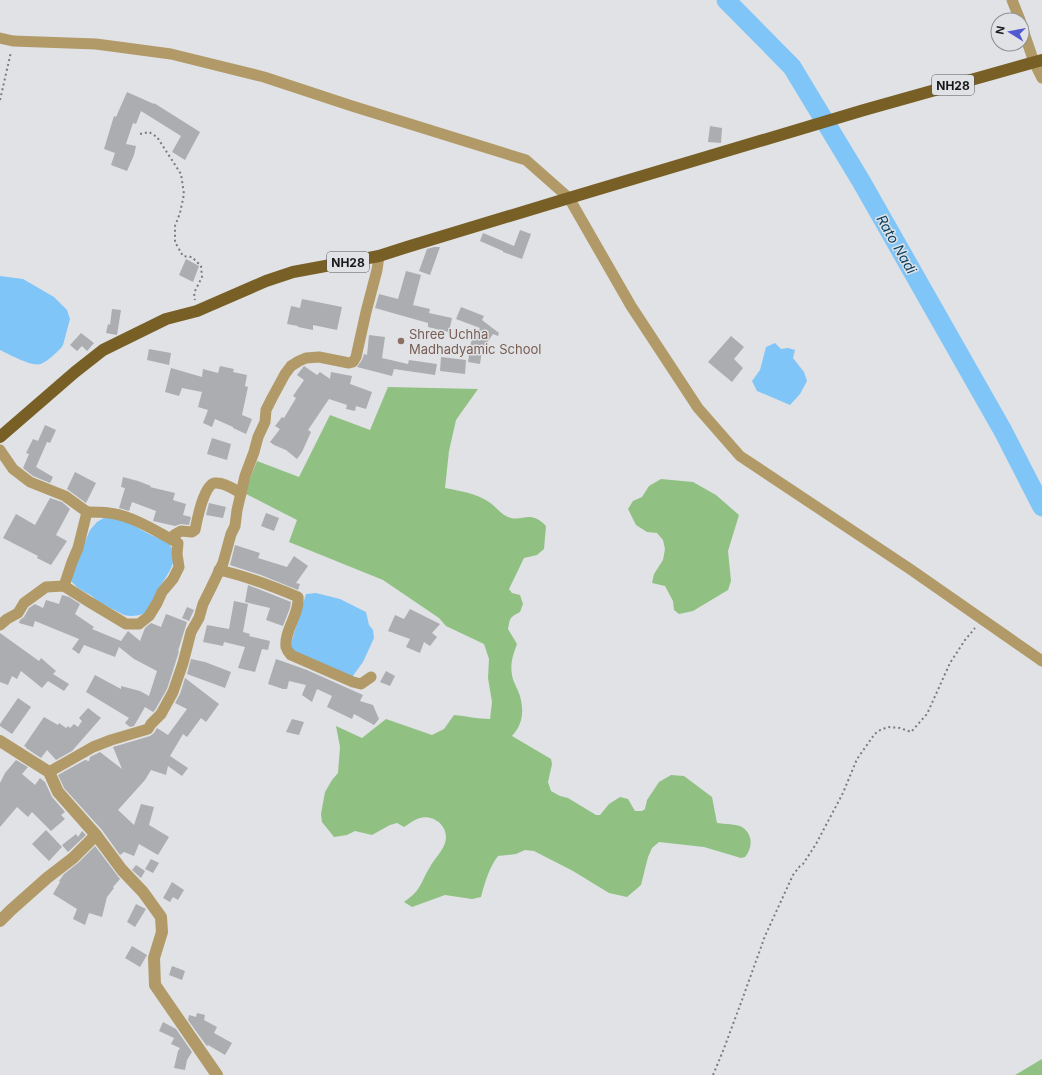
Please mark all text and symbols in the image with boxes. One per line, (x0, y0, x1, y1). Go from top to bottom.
north arrow (990, 12, 1030, 52)
text: N (993, 25, 1008, 36)
road number: NH28 (932, 75, 974, 95)
water label: Rato Nadi (873, 211, 921, 277)
road number: NH28 (327, 252, 369, 272)
place label: Shree Uchha Madhadyamic School (409, 326, 541, 357)
marker: Shree Uchha Madhadyamic School (396, 336, 406, 346)

